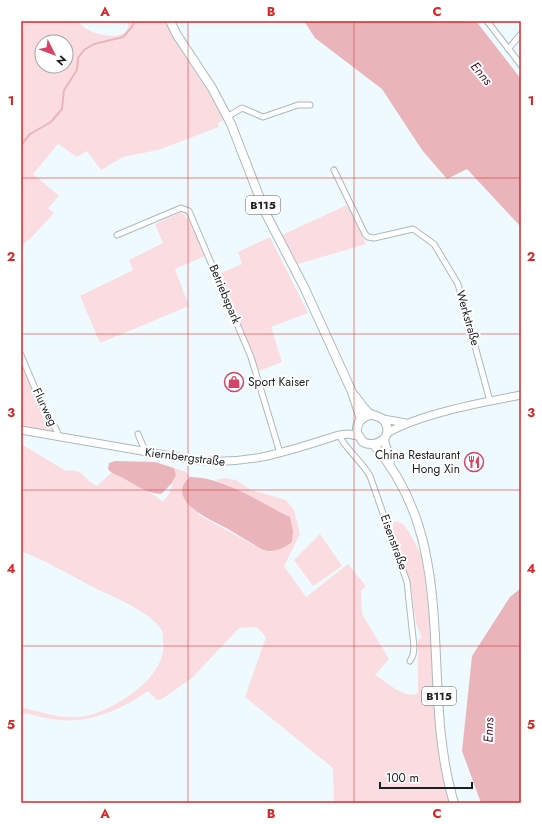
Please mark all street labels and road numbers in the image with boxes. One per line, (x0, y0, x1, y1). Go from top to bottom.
road number: B115 (246, 196, 280, 214)
street label: Betriebspark (204, 262, 246, 327)
street label: Werkstraße (451, 288, 485, 348)
street label: Flurweg (28, 385, 62, 429)
street label: Kiernbergstraße (144, 443, 226, 471)
street label: Eisenstraße (376, 512, 412, 572)
road number: B115 (422, 687, 456, 705)

